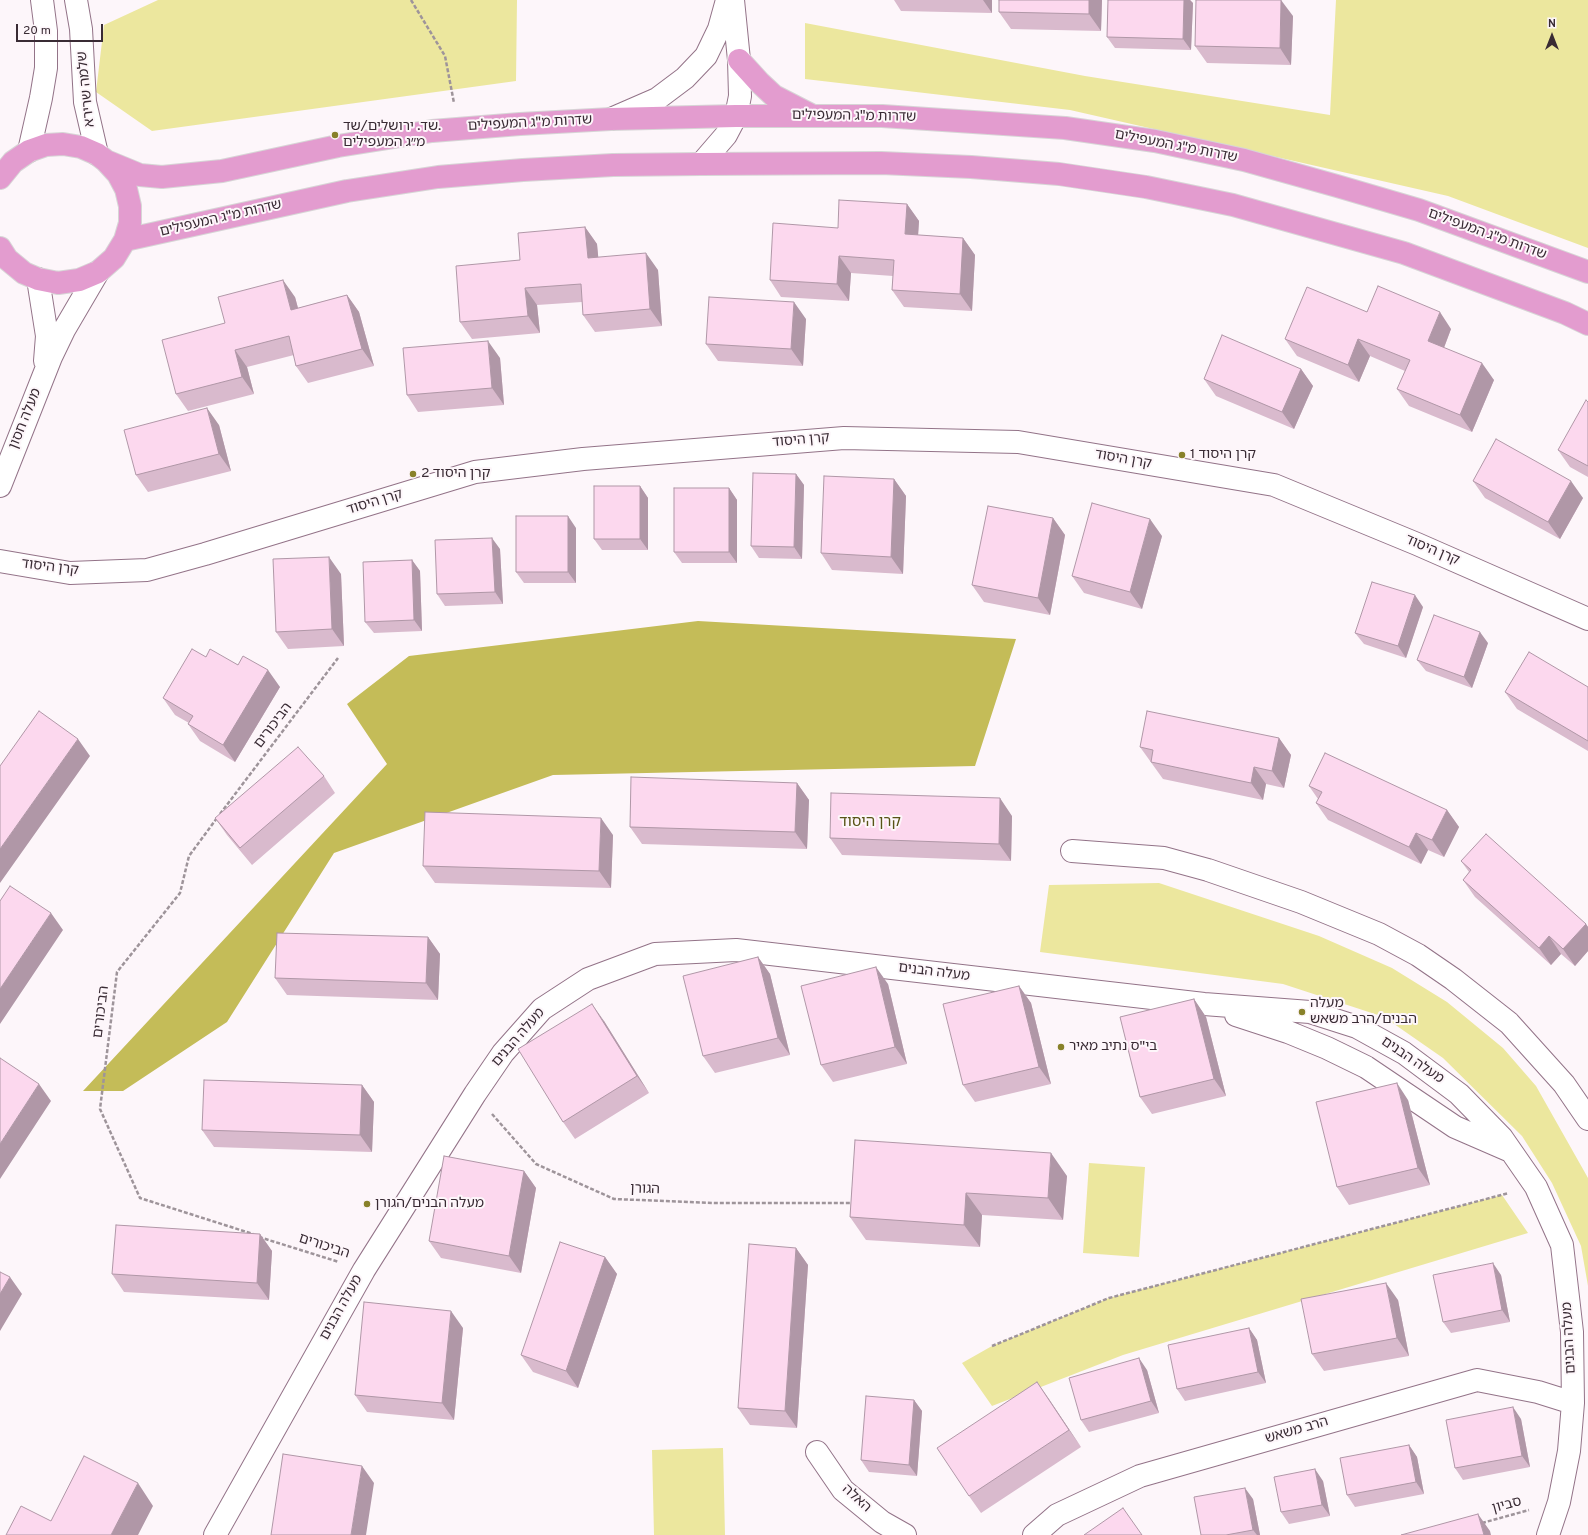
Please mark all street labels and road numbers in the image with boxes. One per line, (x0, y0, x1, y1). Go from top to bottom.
street label: שלמה שרירא (75, 50, 99, 128)
street label: שדרות מ"ג המעפילים (792, 108, 916, 126)
street label: שדרות מ"ג המעפילים (467, 112, 593, 136)
street label: שדרות מ"ג המעפילים (1113, 127, 1239, 167)
street label: שדרות מ"ג המעפילים (158, 197, 284, 241)
street label: שדרות מ"ג המעפילים (1426, 206, 1548, 264)
street label: מעלה חסון (6, 386, 46, 452)
street label: קרן היסוד (772, 430, 830, 452)
street label: קרן היסוד (1093, 447, 1153, 473)
street label: קרן היסוד (345, 487, 405, 519)
street label: קרן היסוד (1402, 532, 1462, 570)
street label: קרן היסוד (20, 556, 80, 580)
street label: הביכורים (251, 700, 297, 752)
street label: מעלה הבנים (897, 960, 971, 986)
street label: הביכורים (90, 985, 114, 1039)
street label: מעלה הבנים (489, 1005, 549, 1071)
street label: מעלה הבנים (1377, 1034, 1447, 1088)
street label: הגורן (630, 1181, 660, 1199)
street label: הביכורים (296, 1231, 352, 1263)
street label: מעלה הבנים (317, 1272, 367, 1344)
street label: מעלה הבנים (1560, 1302, 1580, 1374)
street label: הרב משאש (1263, 1414, 1331, 1448)
street label: האלה (838, 1482, 874, 1516)
street label: סביון (1490, 1494, 1524, 1518)

